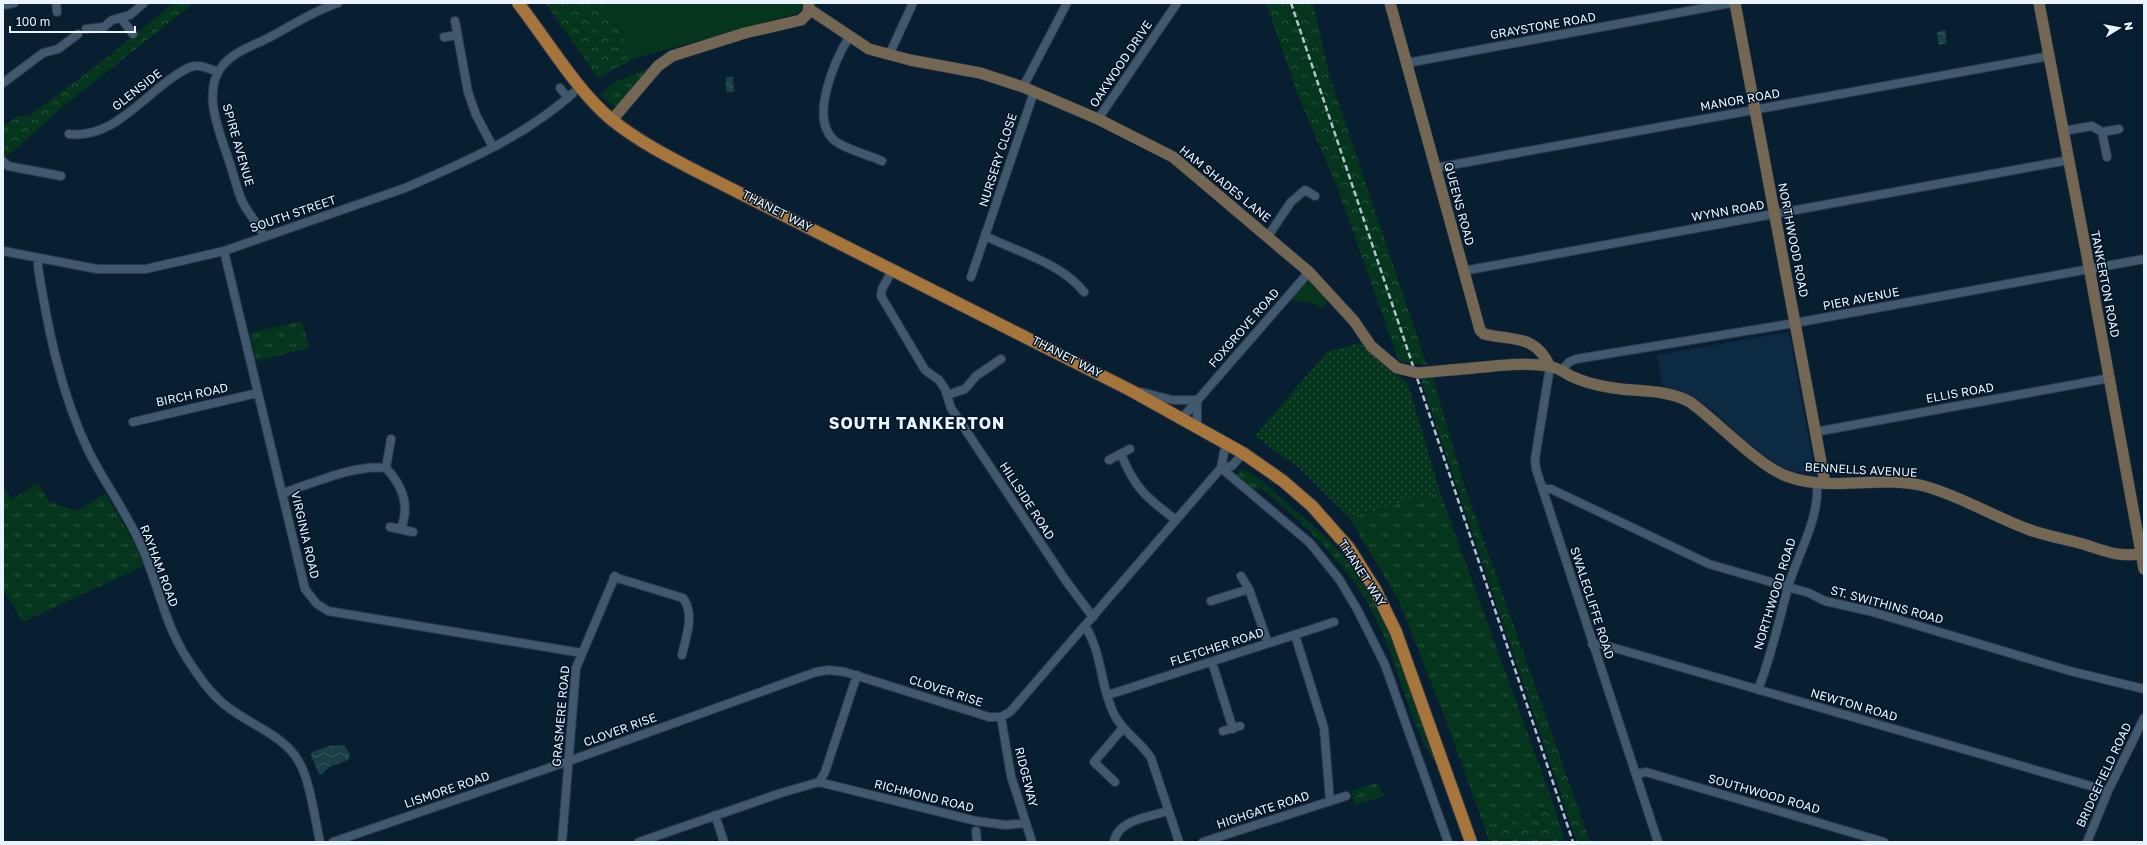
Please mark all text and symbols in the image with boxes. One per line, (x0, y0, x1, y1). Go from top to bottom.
scale bar (10, 8, 135, 34)
north arrow (2099, 8, 2139, 48)
street label: GRAYSTONE ROAD (1489, 9, 1597, 42)
text: 100 m (16, 14, 50, 29)
street label: OAKWOOD DRIVE (1086, 18, 1155, 110)
text: N (2122, 21, 2136, 31)
street label: GLENSIDE (109, 66, 165, 114)
street label: MANOR ROAD (1699, 85, 1781, 114)
street label: SPIRE AVENUE (220, 102, 257, 188)
street label: NURSERY CLOSE (975, 111, 1020, 209)
street label: HAM SHADES LANE (1177, 142, 1274, 225)
street label: QUEENS ROAD (1441, 161, 1478, 247)
street label: NORTHWOOD ROAD (1775, 181, 1812, 298)
street label: THANET WAY (740, 186, 815, 235)
street label: SOUTH STREET (248, 192, 338, 235)
street label: WYNN ROAD (1690, 197, 1766, 224)
street label: TANKERTON ROAD (2088, 229, 2123, 339)
street label: PIER AVENUE (1821, 284, 1900, 313)
street label: FOXGROVE ROAD (1205, 285, 1282, 370)
street label: THANET WAY (1030, 332, 1105, 381)
street label: ELLIS ROAD (1925, 379, 1995, 406)
street label: BIRCH ROAD (154, 380, 229, 409)
district label: SOUTH TANKERTON (829, 413, 1005, 433)
street label: HILLSIDE ROAD (997, 459, 1058, 542)
street label: BENNELLS AVENUE (1804, 459, 1918, 480)
street label: VIRGINIA ROAD (288, 490, 323, 580)
street label: RAYHAM ROAD (137, 523, 182, 609)
street label: THANET WAY (1335, 536, 1390, 609)
street label: NORTHWOOD ROAD (1750, 536, 1799, 652)
street label: SWALECLIFFE ROAD (1567, 545, 1618, 661)
street label: ST. SWITHINS ROAD (1829, 582, 1945, 627)
street label: FLETCHER ROAD (1168, 624, 1266, 669)
street label: GRASMERE ROAD (549, 665, 572, 767)
street label: CLOVER RISE (907, 672, 985, 709)
street label: NEWTON ROAD (1809, 685, 1899, 724)
street label: CLOVER RISE (581, 709, 658, 750)
street label: BRIDGEFIELD ROAD (2073, 720, 2134, 830)
street label: RIDGEWAY (1012, 745, 1041, 809)
street label: LISMORE ROAD (402, 768, 491, 811)
street label: SOUTHWOOD ROAD (1706, 770, 1822, 817)
street label: RICHMOND ROAD (873, 776, 976, 815)
street label: HIGHGATE ROAD (1215, 787, 1311, 832)

